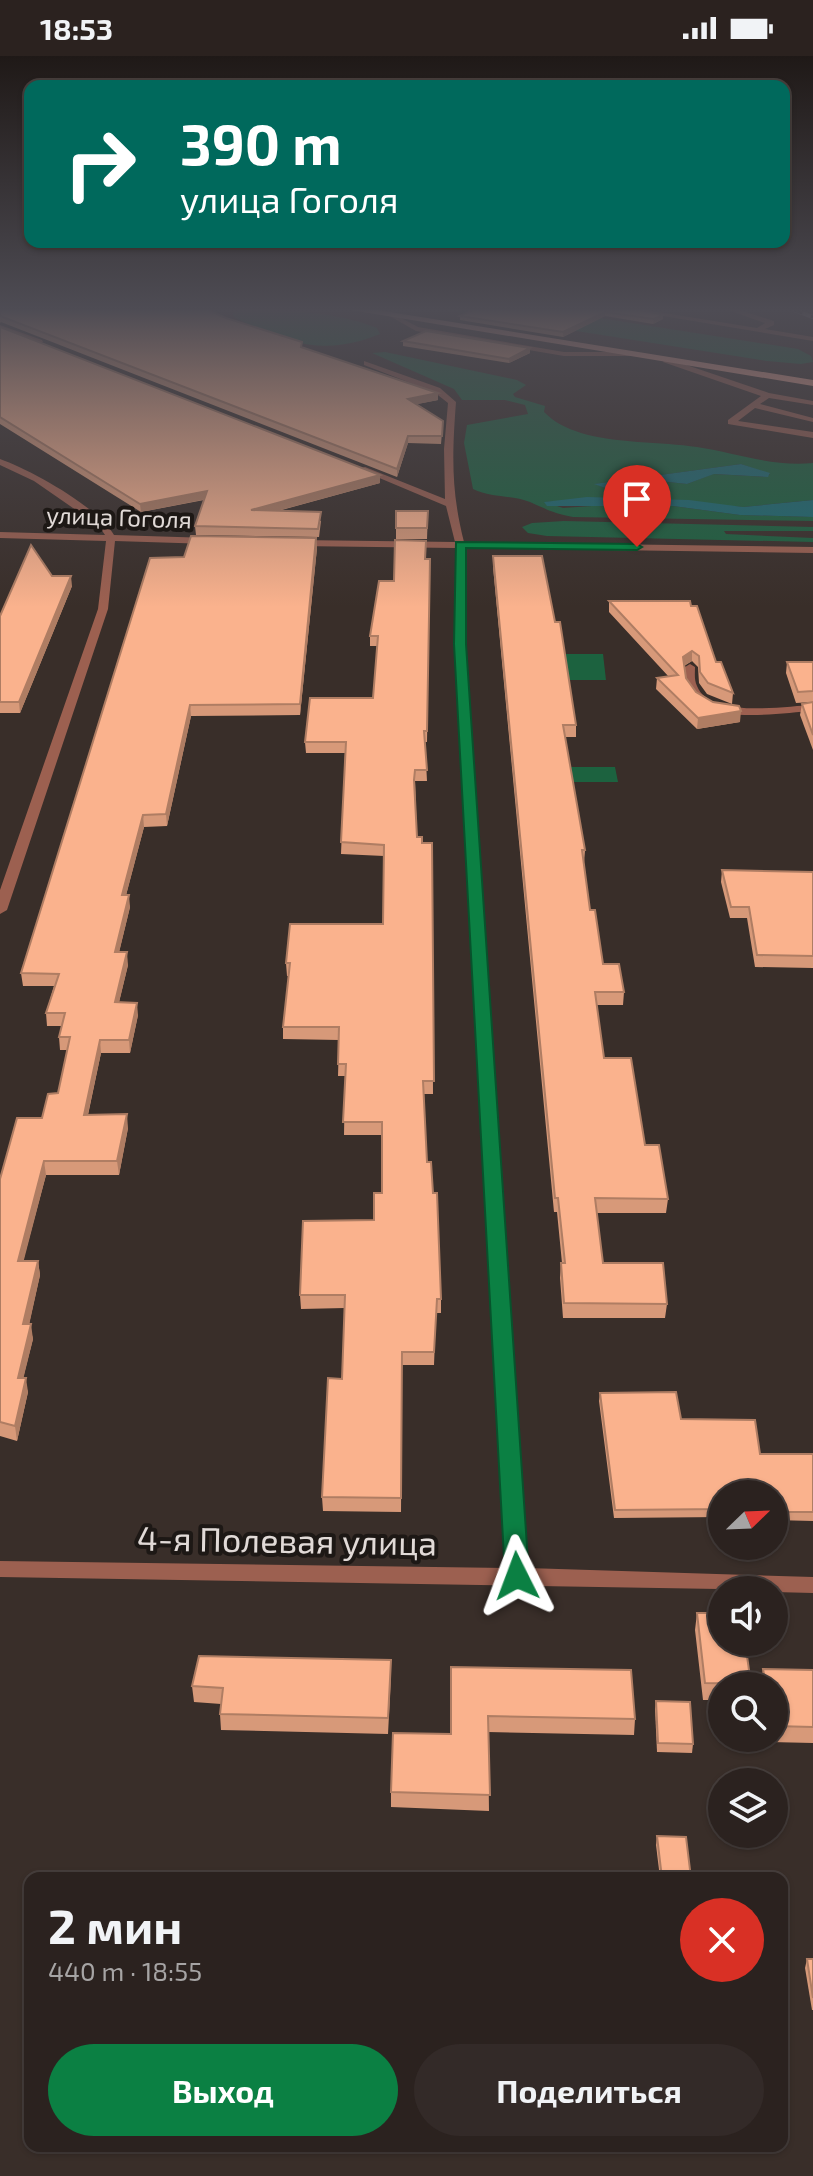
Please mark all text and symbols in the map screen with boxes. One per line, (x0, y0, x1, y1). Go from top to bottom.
text: 18:53 (40, 10, 113, 46)
text: 390 m (180, 109, 342, 176)
icon: right (48, 112, 152, 216)
text: улица Гоголя (180, 177, 398, 220)
pin (603, 465, 671, 547)
icon: arrive (615, 477, 659, 521)
street label: улица Гоголя (46, 499, 192, 535)
north arrow (708, 1480, 788, 1560)
map controls (708, 1480, 788, 1848)
street label: 4-я Полевая улица (137, 1516, 437, 1564)
position arrow (475, 1534, 559, 1618)
button: sound (708, 1576, 788, 1656)
button: search (708, 1672, 788, 1752)
button: layers (708, 1768, 788, 1848)
text: 2 мин (48, 1896, 182, 1954)
button: close (680, 1898, 764, 1982)
text: 440 m · 18:55 (48, 1955, 202, 1986)
button: Выход (48, 2044, 398, 2136)
button: Поделиться (414, 2044, 764, 2136)

